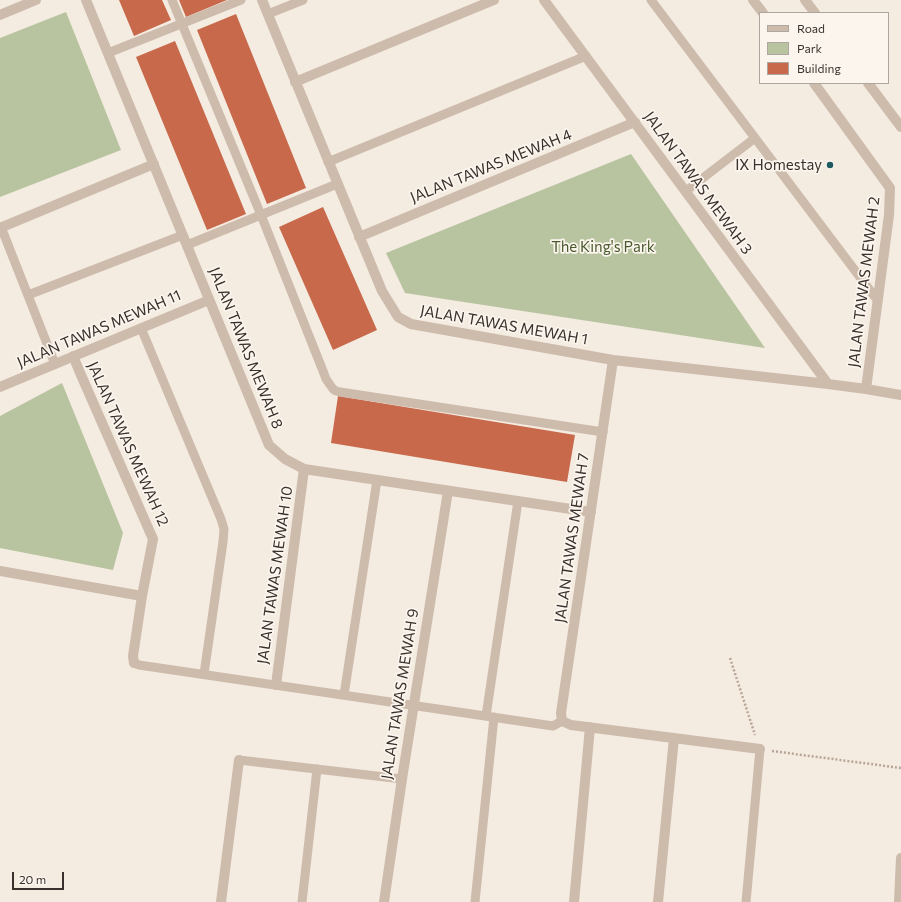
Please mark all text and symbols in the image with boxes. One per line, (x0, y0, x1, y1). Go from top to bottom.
legend (759, 12, 889, 84)
text: Road (797, 21, 825, 35)
text: Park (797, 41, 822, 55)
text: Building (797, 61, 841, 75)
street label: JALAN TAWAS MEWAH 3 (640, 108, 756, 258)
street label: JALAN TAWAS MEWAH 4 (408, 125, 574, 207)
place label: IX Homestay (735, 156, 822, 174)
marker: IX Homestay (825, 160, 835, 170)
street label: JALAN TAWAS MEWAH 2 (845, 196, 883, 368)
park label: The King's Park (551, 238, 655, 256)
street label: JALAN TAWAS MEWAH 8 (205, 265, 287, 431)
street label: JALAN TAWAS MEWAH 11 (14, 286, 184, 372)
street label: JALAN TAWAS MEWAH 1 (419, 301, 589, 349)
street label: JALAN TAWAS MEWAH 12 (84, 359, 172, 529)
street label: JALAN TAWAS MEWAH 7 (551, 452, 593, 624)
street label: JALAN TAWAS MEWAH 10 (254, 485, 296, 665)
street label: JALAN TAWAS MEWAH 9 (378, 607, 422, 781)
scale bar (14, 864, 66, 890)
text: 20 m (19, 872, 46, 886)

